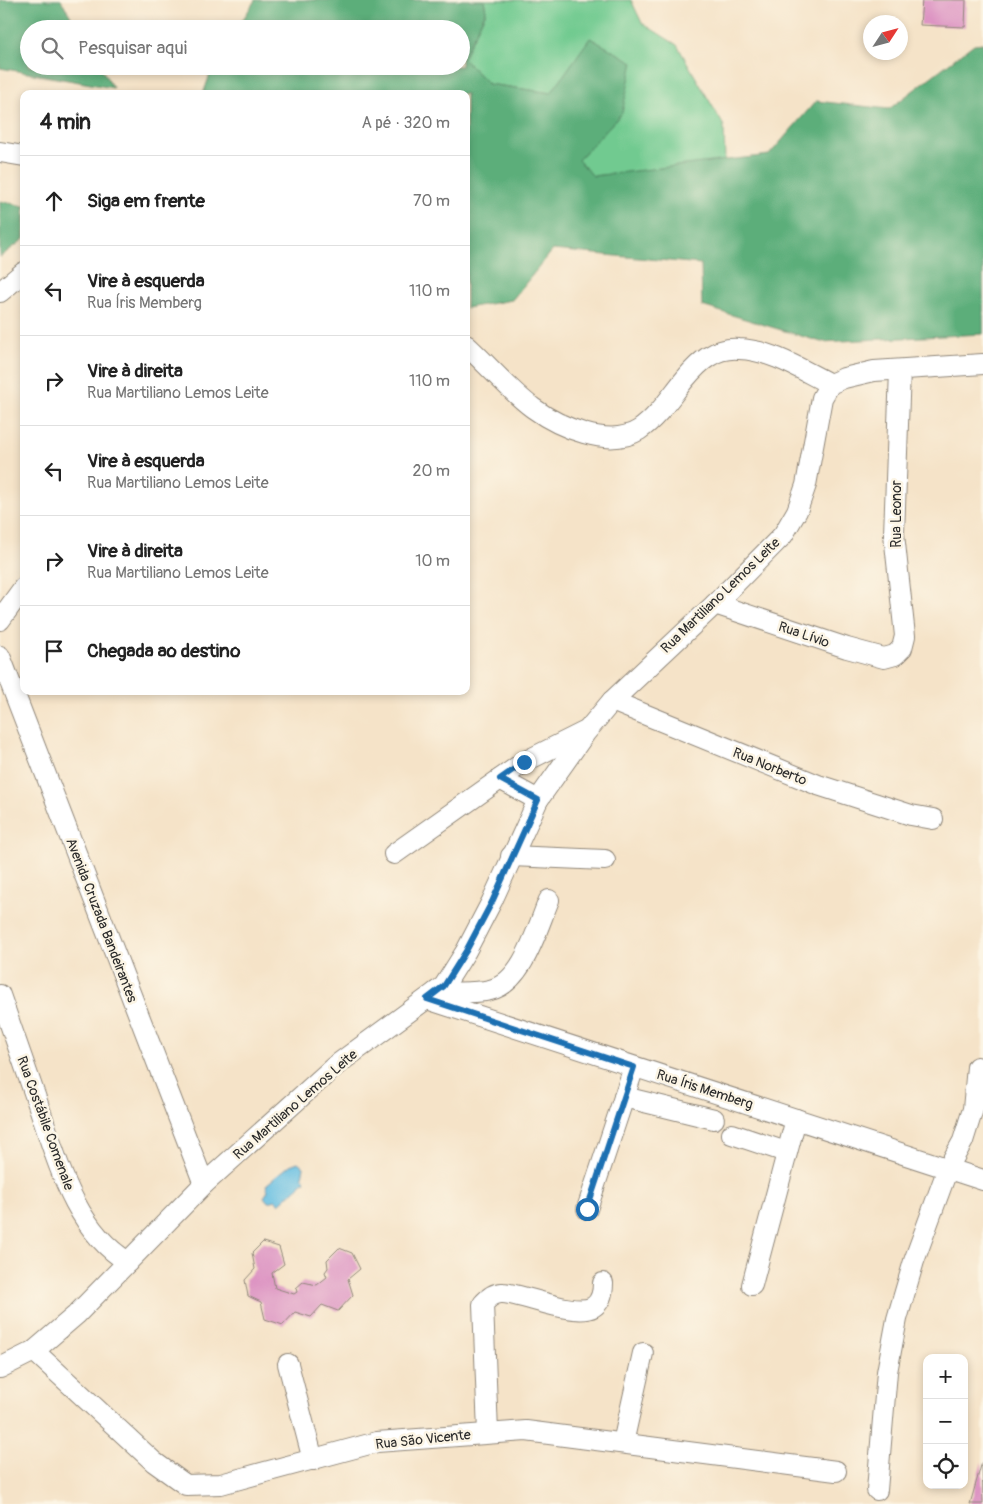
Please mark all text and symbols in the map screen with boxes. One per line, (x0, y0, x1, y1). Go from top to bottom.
north arrow (863, 15, 908, 60)
search box (20, 20, 470, 75)
icon: search (38, 34, 66, 62)
text: Pesquisar aqui (78, 36, 187, 60)
text: 4 min (40, 109, 91, 136)
text: A pé · 320 m (361, 113, 450, 133)
icon: ahead (40, 187, 68, 215)
text: Siga em frente (87, 189, 205, 213)
text: 70 m (413, 191, 450, 211)
text: Vire à esquerda (87, 269, 205, 293)
icon: left (40, 277, 68, 305)
text: 110 m (409, 281, 450, 301)
text: Rua Íris Memberg (87, 293, 202, 313)
text: Vire à direita (87, 359, 183, 383)
icon: right (40, 367, 68, 395)
text: 110 m (409, 371, 450, 391)
text: Rua Martiliano Lemos Leite (87, 383, 269, 403)
text: Vire à esquerda (87, 449, 205, 473)
icon: left (40, 457, 68, 485)
text: 20 m (412, 461, 450, 481)
text: Rua Martiliano Lemos Leite (87, 473, 269, 493)
street label: Rua Leonor (888, 480, 905, 548)
street label: Rua Martiliano Lemos Leite (657, 534, 783, 657)
text: Vire à direita (87, 539, 183, 563)
icon: right (40, 547, 68, 575)
text: 10 m (415, 551, 450, 571)
text: Rua Martiliano Lemos Leite (87, 563, 269, 583)
street label: Rua Lívio (776, 618, 832, 651)
icon: arrive (40, 637, 68, 665)
text: Chegada ao destino (87, 639, 240, 663)
street label: Rua Norberto (730, 744, 810, 789)
route end (513, 751, 536, 774)
street label: Avenida Cruzada Bandeirantes (62, 835, 141, 1006)
street label: Rua Martiliano Lemos Leite (230, 1046, 361, 1163)
street label: Rua Costábile Comenale (13, 1054, 78, 1193)
street label: Rua Íris Memberg (654, 1065, 756, 1113)
route start (576, 1198, 599, 1221)
map controls (923, 1354, 968, 1489)
button: + (923, 1354, 968, 1399)
button: − (923, 1399, 968, 1444)
street label: Rua São Vicente (375, 1426, 472, 1453)
button: locate (923, 1444, 968, 1489)

